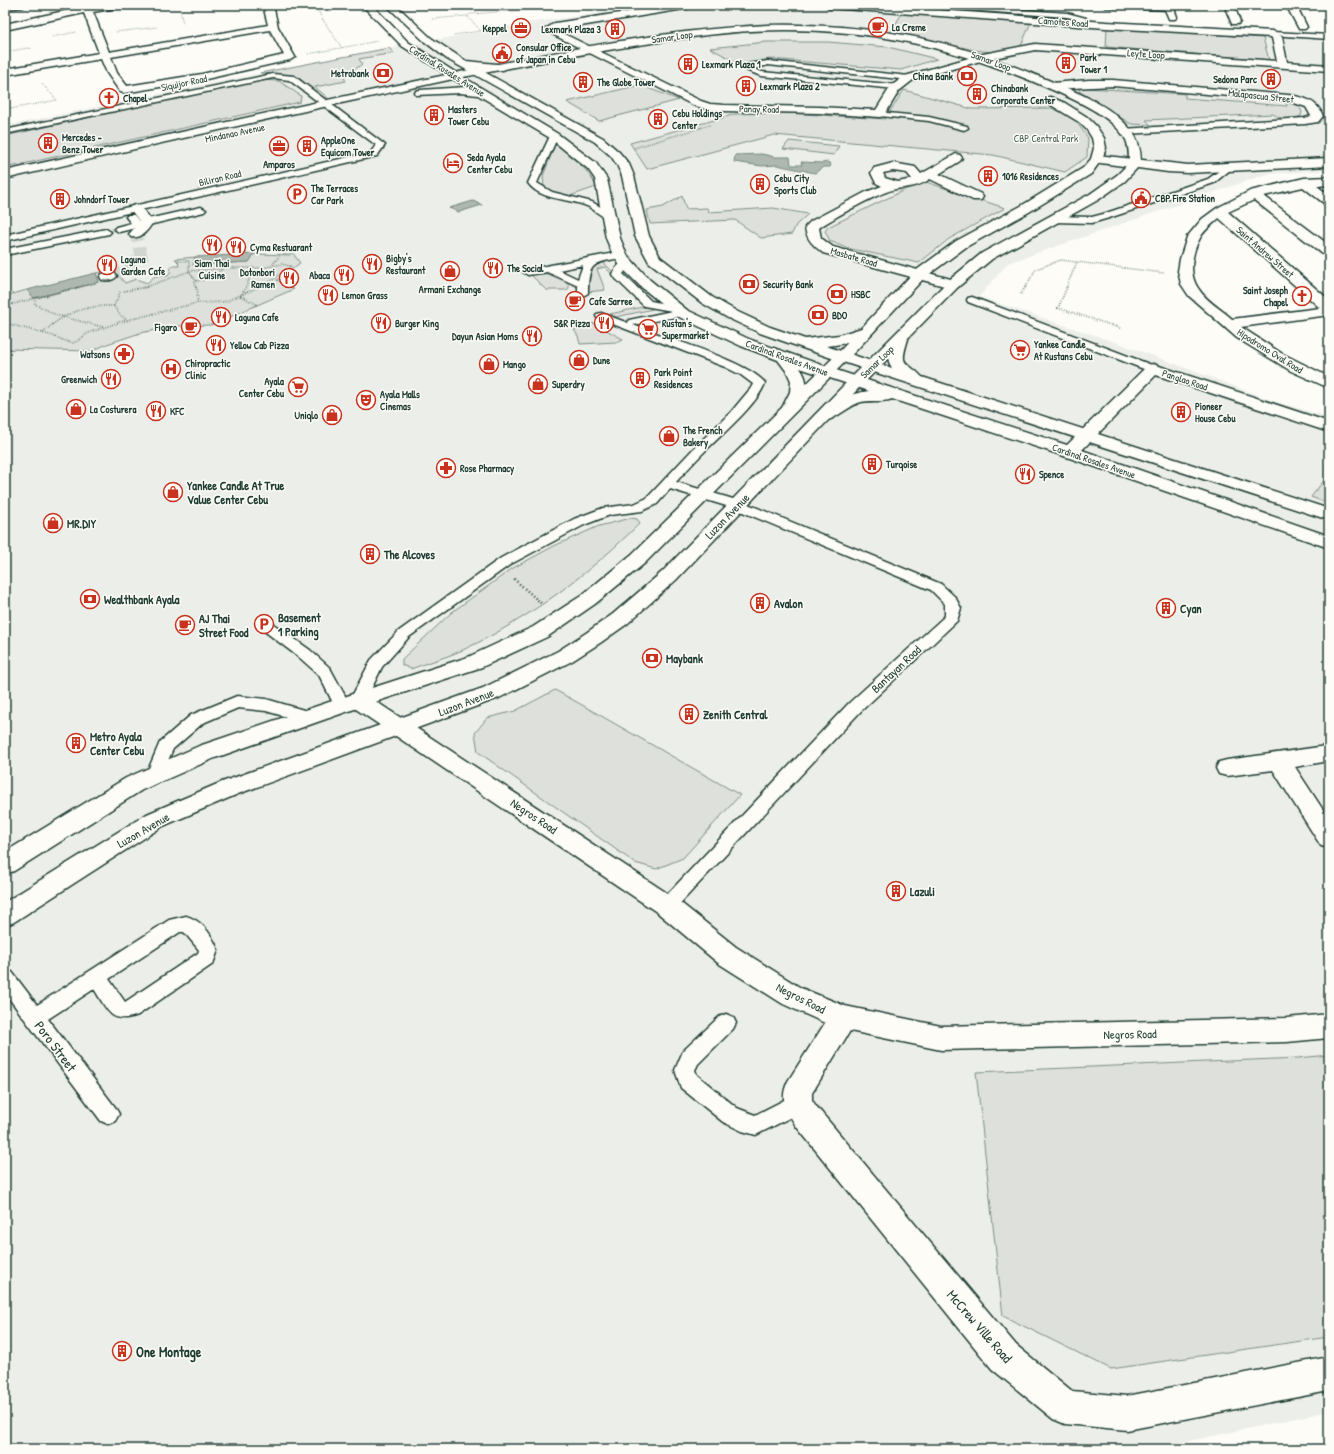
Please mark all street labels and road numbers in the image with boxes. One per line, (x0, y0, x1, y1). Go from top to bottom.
street label: Camotes Road (1038, 14, 1089, 30)
street label: Samar Loop (651, 28, 694, 46)
street label: Cardinal Rosales Avenue (407, 42, 487, 100)
street label: Leyte Loop (1127, 46, 1166, 62)
street label: Samar Loop (969, 48, 1013, 74)
street label: Siquijor Road (160, 72, 208, 94)
street label: Malapascua Street (1228, 86, 1295, 106)
street label: Panay Road (739, 102, 779, 116)
street label: Mindanao Avenue (204, 120, 266, 146)
street label: Biliran Road (197, 167, 243, 189)
street label: Saint Andrew Street (1233, 223, 1297, 281)
street label: Masbate Road (829, 244, 879, 270)
street label: Hipodromo Oval Road (1235, 326, 1305, 376)
street label: Cardinal Rosales Avenue (744, 337, 830, 379)
street label: Samar Loop (858, 342, 897, 381)
street label: Panglao Road (1161, 367, 1209, 393)
street label: Cardinal Rosales Avenue (1051, 441, 1137, 481)
street label: Luzon Avenue (701, 489, 753, 543)
street label: Bantayan Road (867, 641, 925, 697)
street label: Luzon Avenue (436, 684, 496, 720)
street label: Negros Road (507, 794, 561, 838)
street label: Luzon Avenue (114, 808, 172, 852)
street label: Negros Road (774, 978, 829, 1018)
street label: Poro Street (31, 1017, 82, 1076)
street label: Negros Road (1103, 1025, 1157, 1043)
street label: McCrew Ville Road (943, 1285, 1017, 1367)

